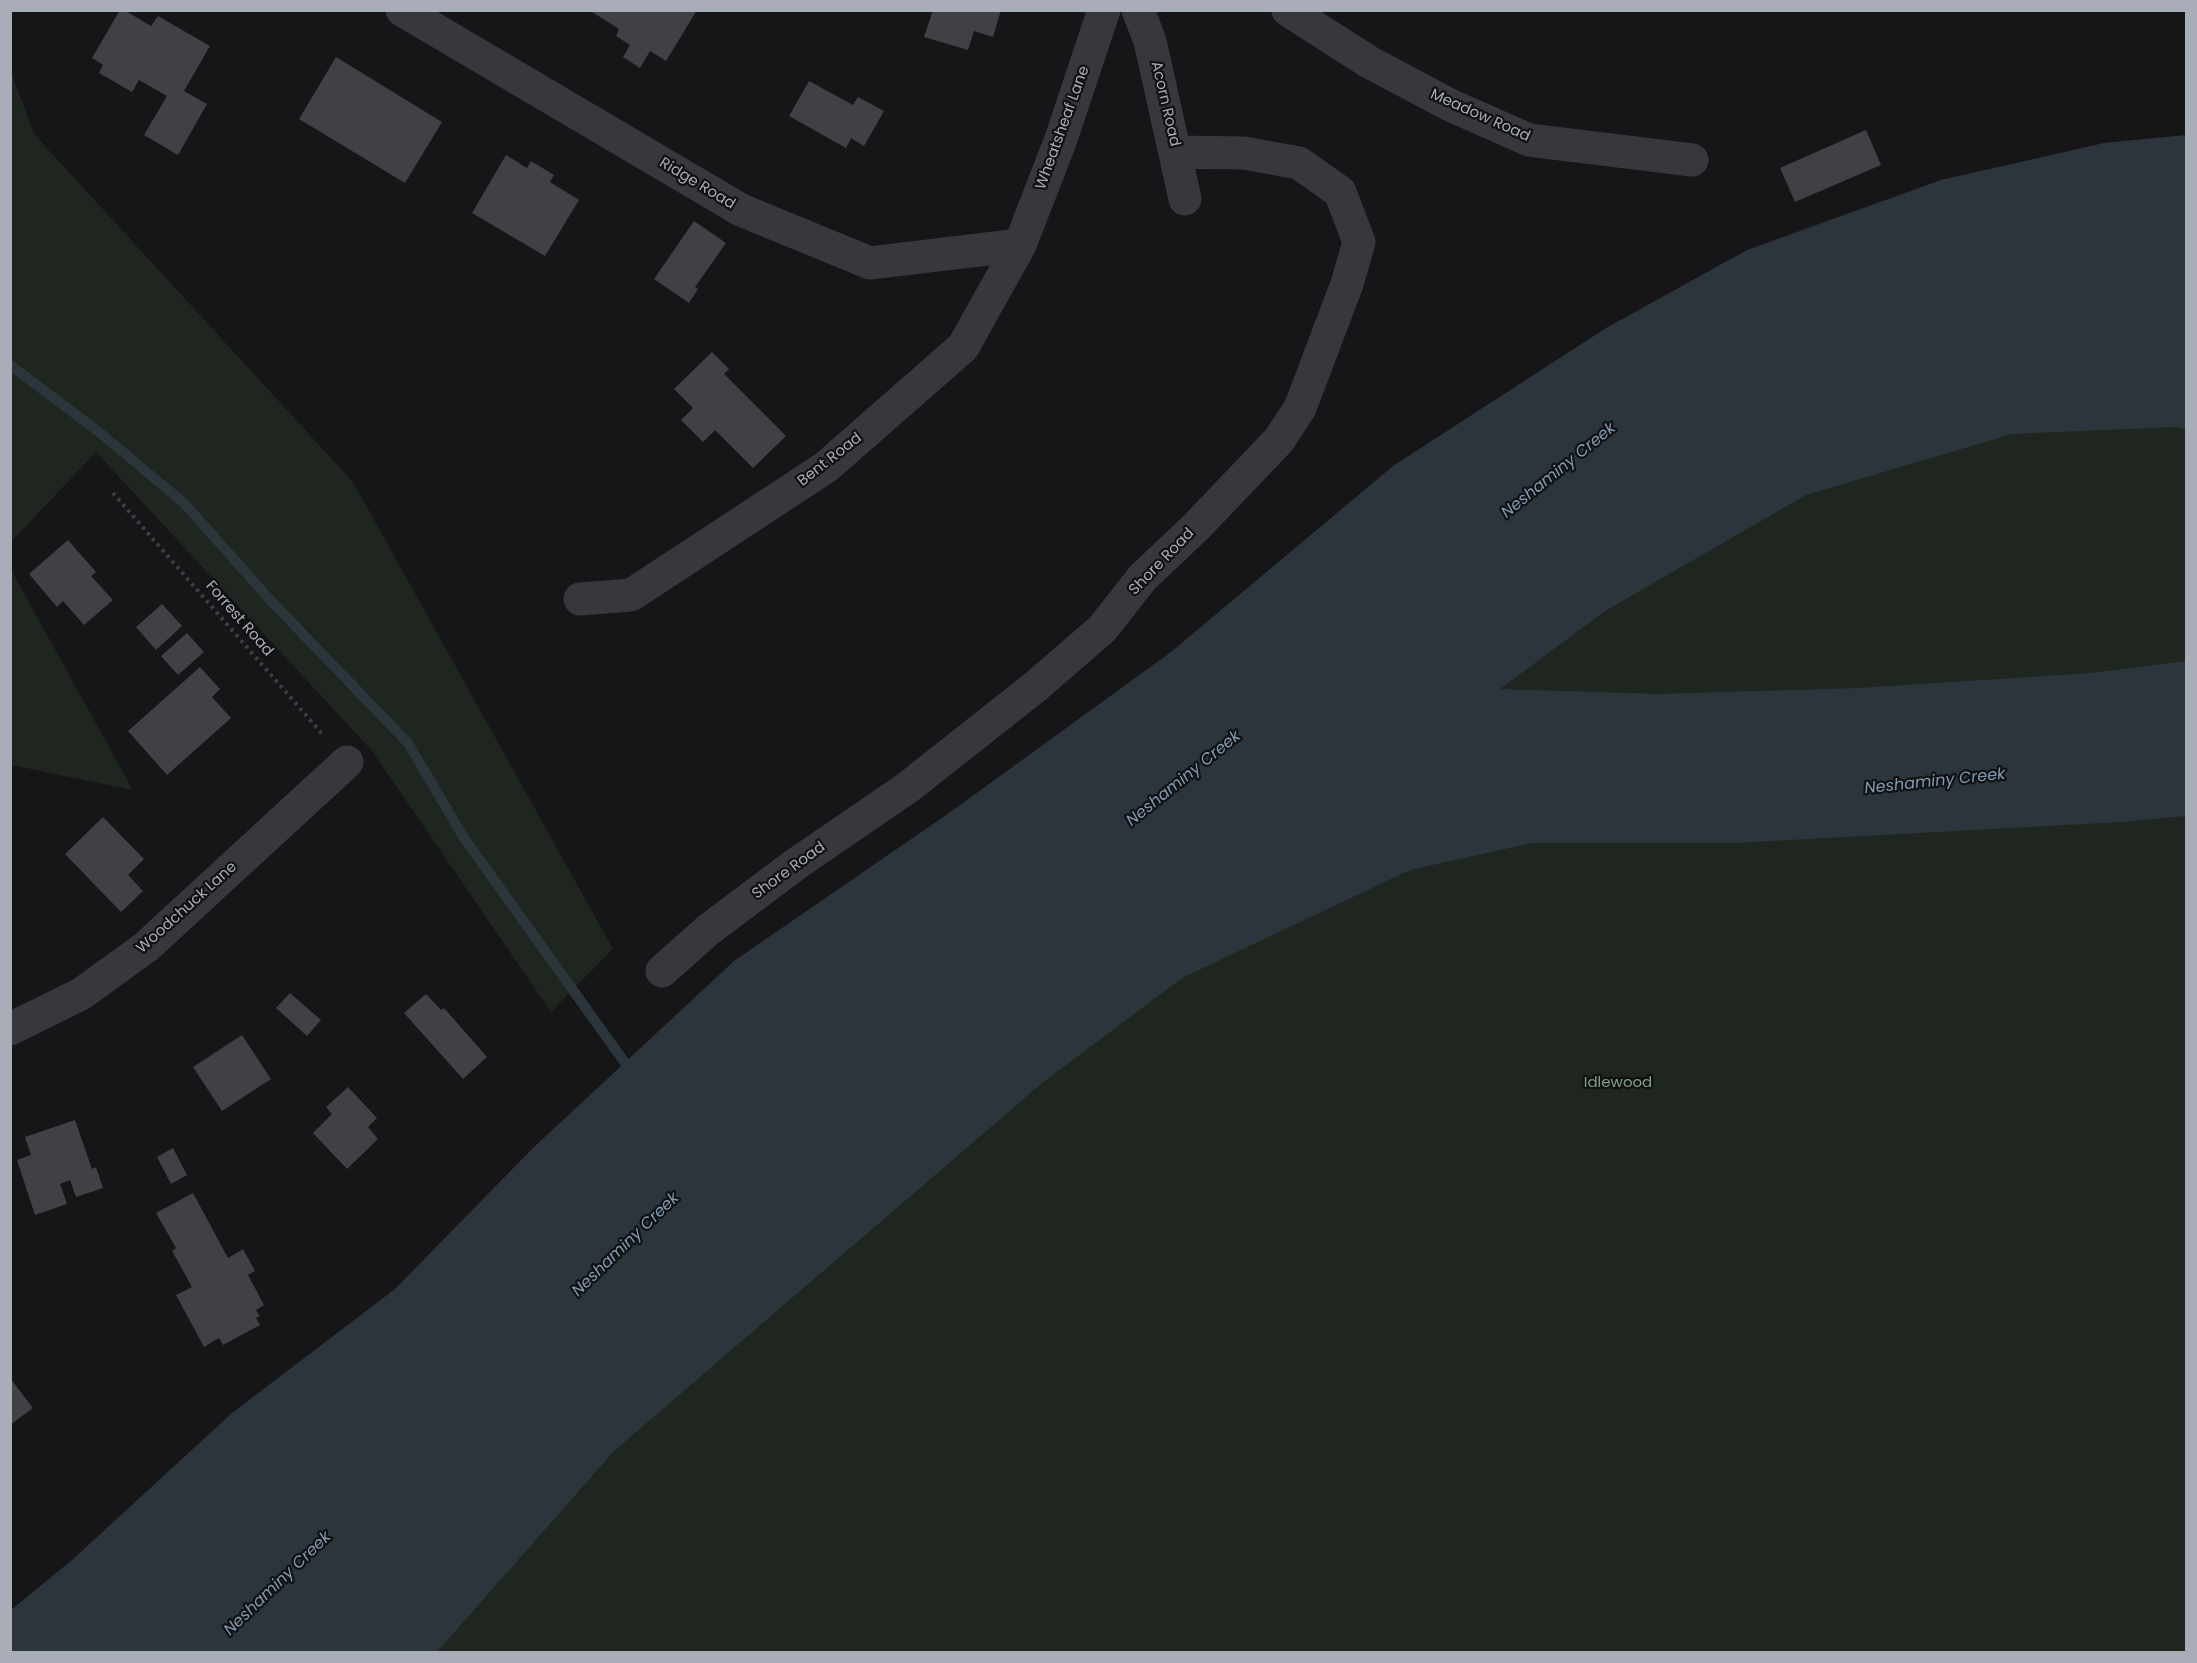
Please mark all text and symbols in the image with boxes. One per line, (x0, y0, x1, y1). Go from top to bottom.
street label: Acorn Road (1146, 60, 1184, 148)
street label: Wheatsheaf Lane (1032, 64, 1094, 192)
street label: Meadow Road (1427, 86, 1533, 146)
street label: Ridge Road (656, 154, 738, 214)
water label: Neshaminy Creek (1498, 419, 1620, 523)
street label: Bent Road (794, 429, 866, 491)
street label: Shore Road (1126, 525, 1198, 599)
street label: Forrest Road (201, 578, 277, 660)
water label: Neshaminy Creek (1123, 727, 1245, 831)
water label: Neshaminy Creek (1864, 765, 2006, 799)
street label: Shore Road (749, 838, 829, 904)
street label: Woodchuck Lane (133, 858, 241, 958)
park label: Idlewood (1584, 1074, 1652, 1092)
water label: Neshaminy Creek (568, 1189, 684, 1301)
water label: Neshaminy Creek (220, 1528, 336, 1640)

